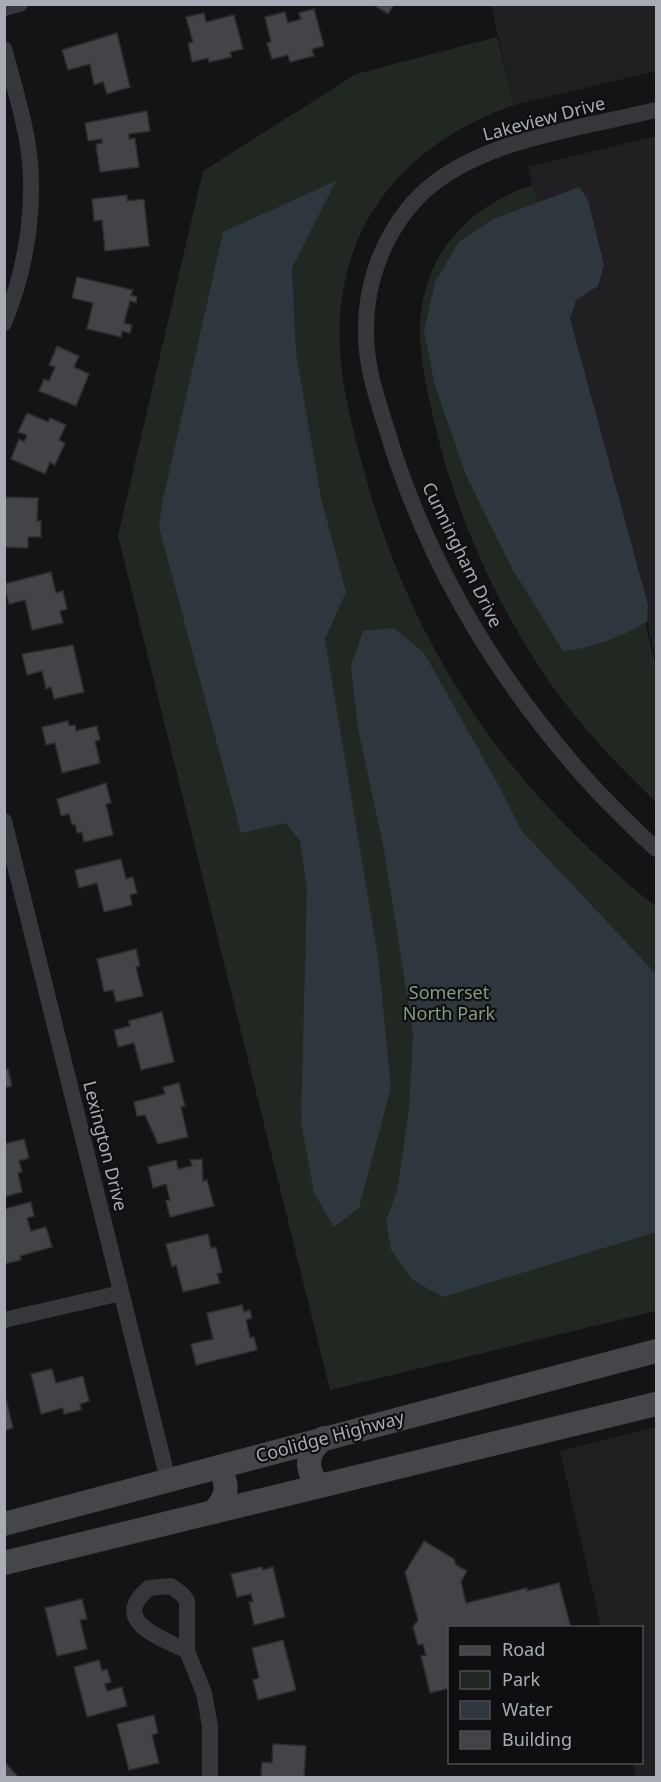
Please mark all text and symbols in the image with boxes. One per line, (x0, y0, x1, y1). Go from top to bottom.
street label: Lakeview Drive (480, 90, 608, 146)
street label: Cunningham Drive (417, 478, 509, 631)
park label: Somerset North Park (403, 980, 496, 1025)
street label: Lexington Drive (78, 1078, 134, 1213)
street label: Coolidge Highway (253, 1404, 408, 1467)
legend (448, 1626, 643, 1764)
text: Road (502, 1637, 545, 1661)
text: Park (502, 1667, 540, 1691)
text: Water (502, 1697, 553, 1721)
text: Building (502, 1727, 572, 1751)

